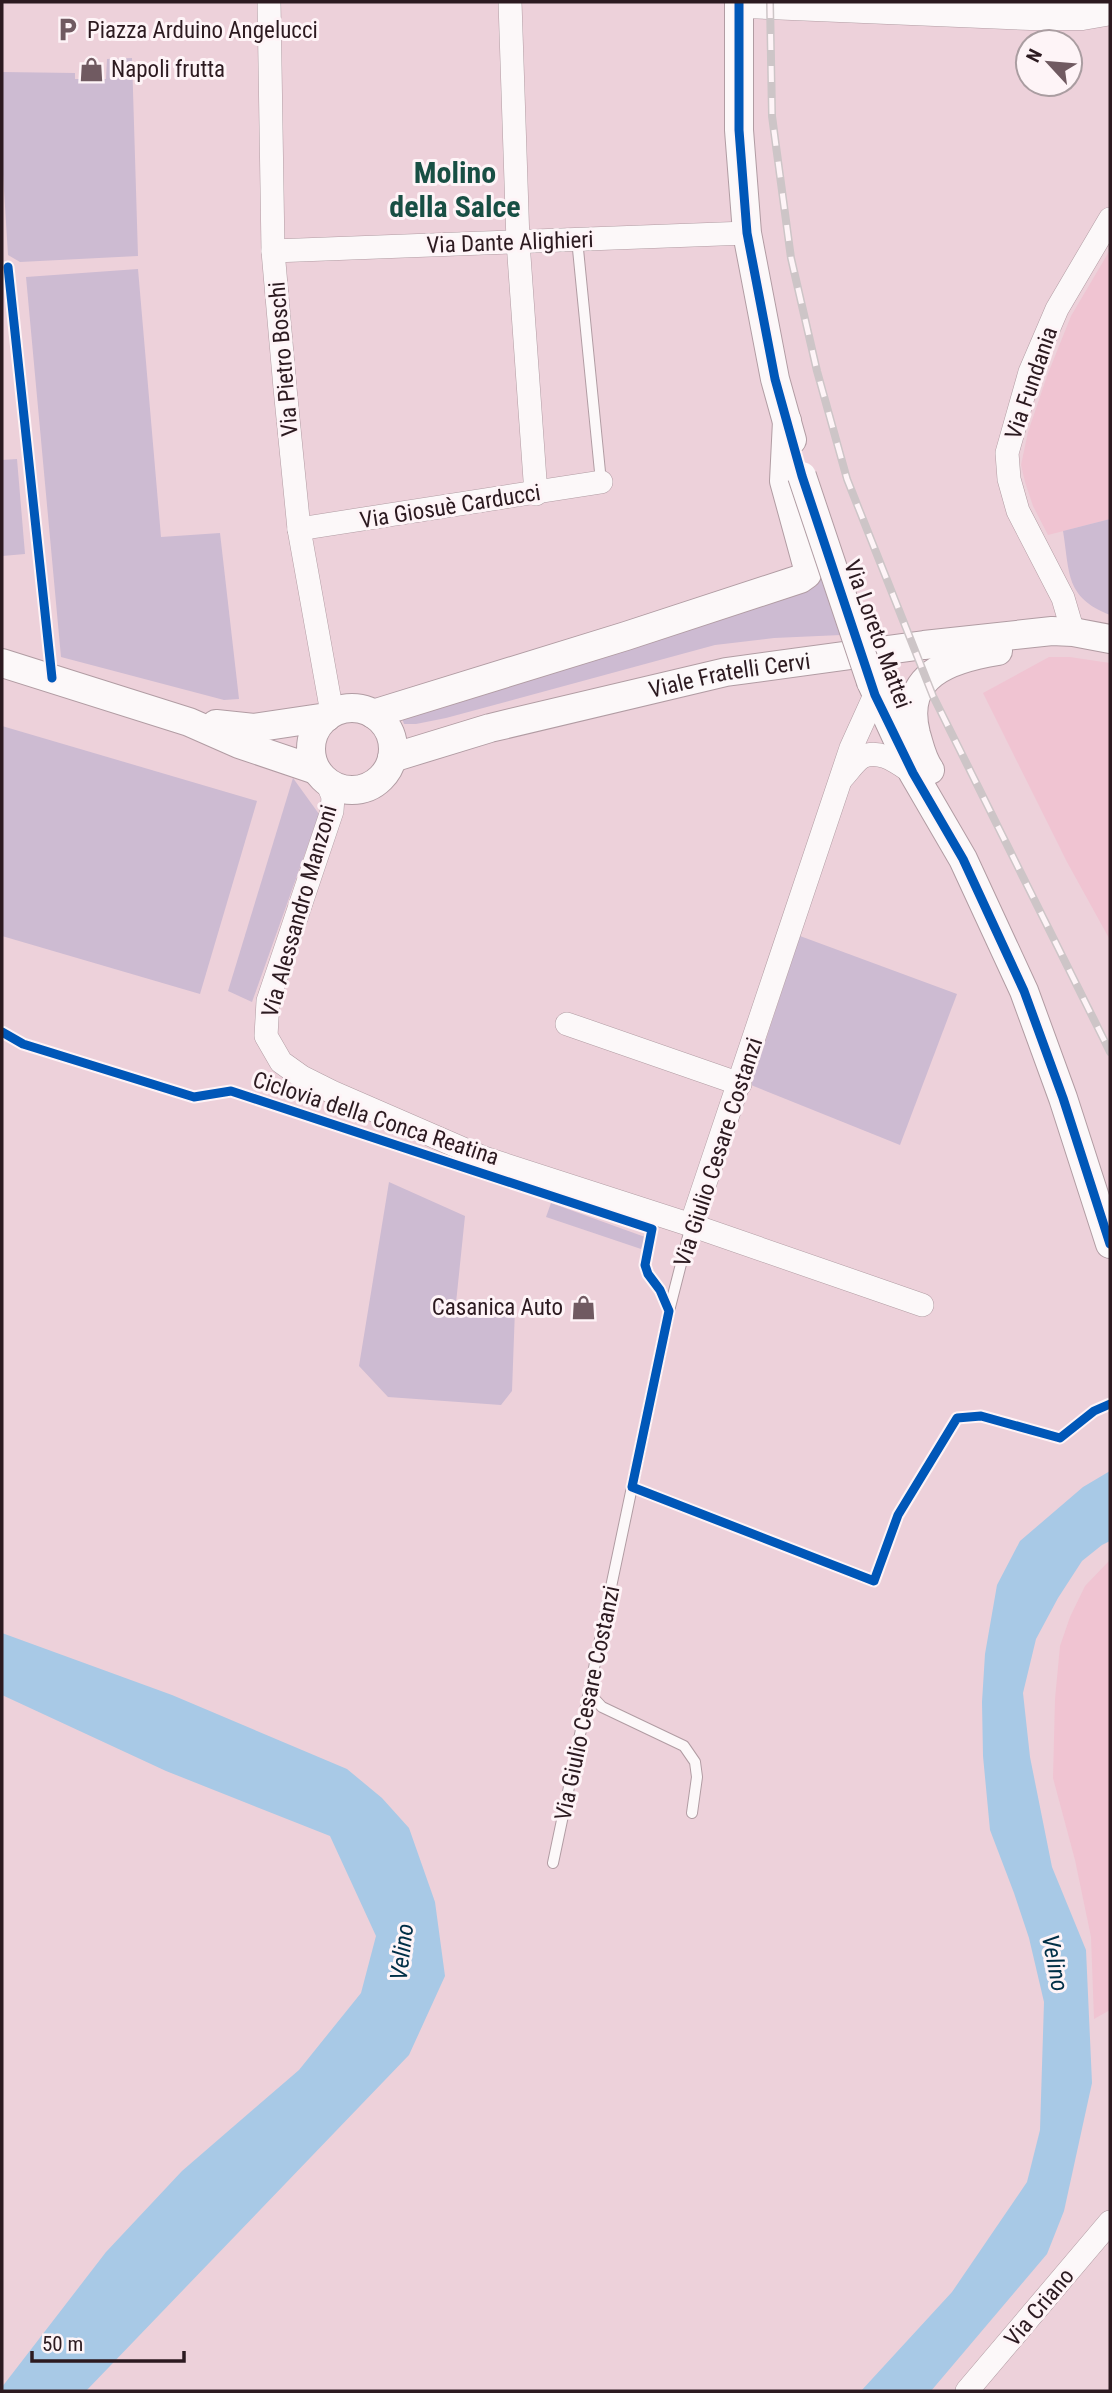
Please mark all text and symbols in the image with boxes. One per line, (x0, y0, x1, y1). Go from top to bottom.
parking icon: Piazza Arduino Angelucci (53, 16, 81, 44)
place label: Piazza Arduino Angelucci (87, 17, 318, 44)
north arrow (1014, 28, 1084, 98)
text: N (1021, 45, 1047, 66)
shop icon: Napoli frutta (77, 55, 105, 83)
place label: Napoli frutta (111, 56, 225, 83)
district label: Molino della Salce (389, 155, 521, 224)
street label: Via Dante Alighieri (426, 226, 594, 259)
street label: Via Pietro Boschi (263, 280, 304, 437)
street label: Via Fundania (1000, 323, 1063, 443)
street label: Via Giosuè Carducci (358, 479, 542, 534)
street label: Via Loreto Mattei (838, 556, 917, 712)
street label: Viale Fratelli Cervi (646, 648, 812, 704)
street label: Via Alessandro Manzoni (256, 802, 343, 1020)
street label: Via Giulio Cesare Costanzi (669, 1034, 768, 1270)
street label: Ciclovia della Conca Reatina (249, 1066, 502, 1171)
shop icon: Casanica Auto (569, 1293, 597, 1321)
place label: Casanica Auto (432, 1294, 563, 1321)
street label: Via Giulio Cesare Costanzi (549, 1583, 626, 1823)
water label: Velino (385, 1922, 419, 1982)
water label: Velino (1036, 1932, 1074, 1994)
street label: Via Criano (999, 2263, 1080, 2352)
scale bar (32, 2320, 184, 2364)
text: 50 m (42, 2332, 83, 2356)

